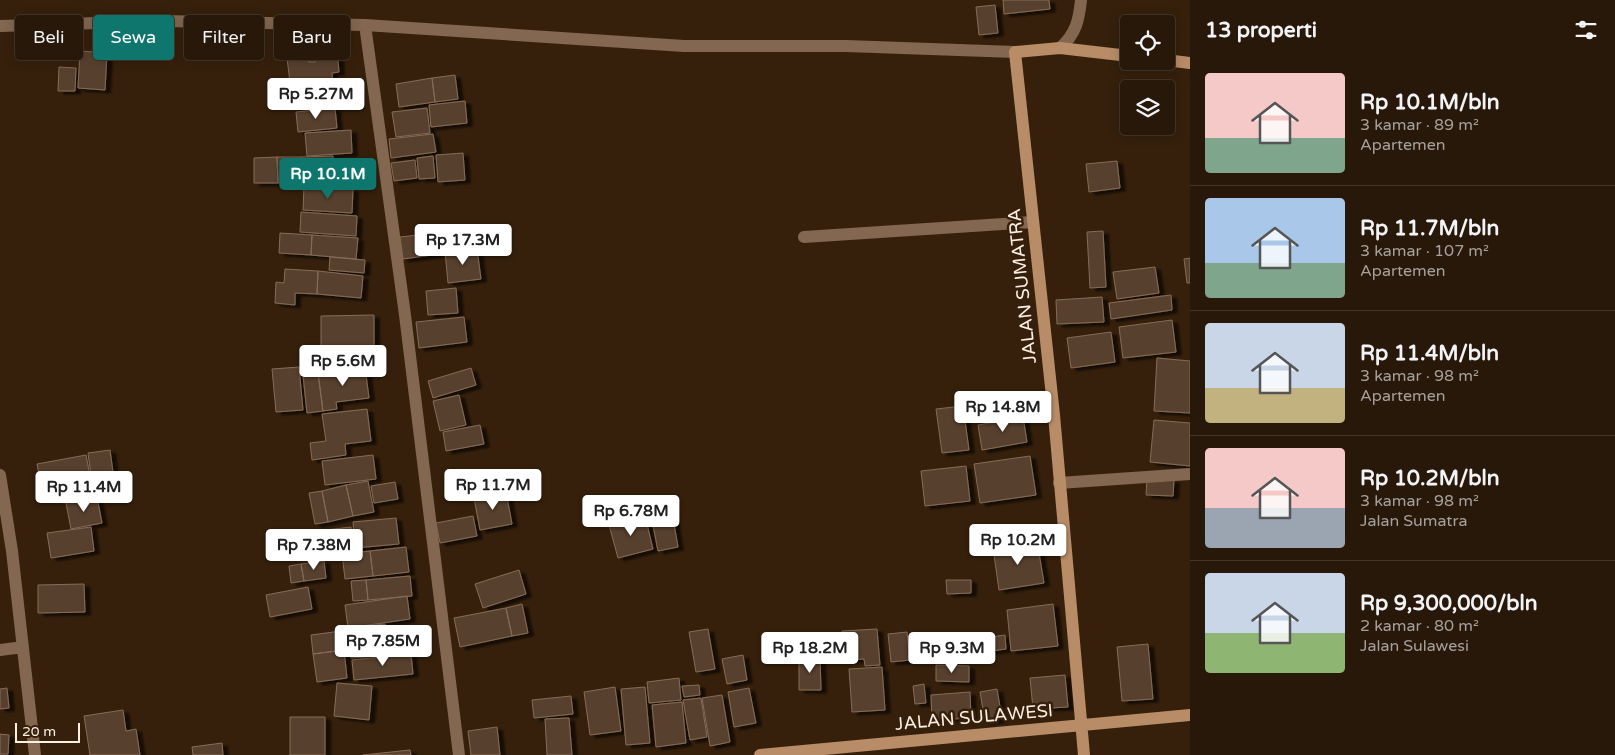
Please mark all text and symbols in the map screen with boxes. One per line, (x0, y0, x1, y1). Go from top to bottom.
chip: Beli (15, 15, 83, 60)
chip: Sewa (93, 15, 174, 60)
chip: Filter (184, 15, 264, 60)
chip: Baru (274, 15, 350, 60)
map controls (1120, 15, 1175, 135)
button: locate (1120, 15, 1175, 70)
icon: filters (1572, 16, 1600, 44)
text: 13 properti (1205, 18, 1317, 43)
pin: Rp 5.27M (264, 78, 368, 120)
button: layers (1120, 80, 1175, 135)
text: Rp 5.27M (278, 84, 354, 104)
text: Rp 10.1M/bln (1360, 90, 1500, 115)
icon: home (1245, 93, 1305, 153)
text: 3 kamar · 89 m² (1360, 115, 1479, 135)
text: Apartemen (1360, 135, 1446, 155)
pin: Rp 10.1M (276, 158, 380, 200)
text: Rp 10.1M (290, 164, 366, 184)
street label: JALAN SUMATRA (1003, 207, 1041, 365)
text: Rp 11.7M/bln (1360, 216, 1499, 241)
icon: home (1245, 218, 1305, 278)
pin: Rp 17.3M (411, 224, 515, 266)
text: Rp 17.3M (426, 230, 500, 250)
text: 3 kamar · 107 m² (1360, 241, 1489, 261)
text: Apartemen (1360, 261, 1446, 281)
text: Rp 11.4M/bln (1360, 341, 1499, 366)
icon: home (1245, 343, 1305, 403)
pin: Rp 5.6M (297, 344, 389, 387)
text: Rp 5.6M (310, 351, 376, 371)
text: 3 kamar · 98 m² (1360, 366, 1479, 386)
text: Apartemen (1360, 386, 1446, 406)
pin: Rp 14.8M (951, 390, 1055, 433)
text: Rp 14.8M (965, 397, 1041, 417)
text: Rp 10.2M/bln (1360, 466, 1500, 491)
pin: Rp 11.7M (441, 468, 545, 511)
icon: home (1245, 468, 1305, 528)
pin: Rp 11.4M (32, 470, 136, 513)
text: Rp 11.7M (455, 475, 531, 495)
text: Rp 11.4M (46, 477, 122, 497)
text: 3 kamar · 98 m² (1360, 491, 1479, 511)
pin: Rp 6.78M (579, 494, 683, 537)
text: Rp 6.78M (593, 501, 669, 521)
text: Jalan Sumatra (1360, 511, 1468, 531)
pin: Rp 10.2M (966, 524, 1070, 566)
pin: Rp 7.38M (262, 528, 366, 571)
text: Rp 10.2M (980, 530, 1056, 550)
text: Rp 7.38M (277, 535, 351, 555)
text: Rp 9,300,000/bln (1360, 591, 1537, 616)
icon: home (1245, 593, 1305, 653)
text: 2 kamar · 80 m² (1360, 616, 1479, 636)
pin: Rp 7.85M (331, 624, 435, 667)
text: Rp 7.85M (346, 631, 420, 651)
pin: Rp 18.2M (758, 632, 862, 674)
pin: Rp 9.3M (906, 632, 998, 674)
text: Jalan Sulawesi (1360, 636, 1469, 656)
text: Rp 18.2M (772, 638, 848, 658)
text: Rp 9.3M (919, 638, 985, 658)
street label: JALAN SULAWESI (894, 699, 1054, 735)
scale bar (15, 720, 80, 743)
text: 20 m (22, 723, 56, 740)

